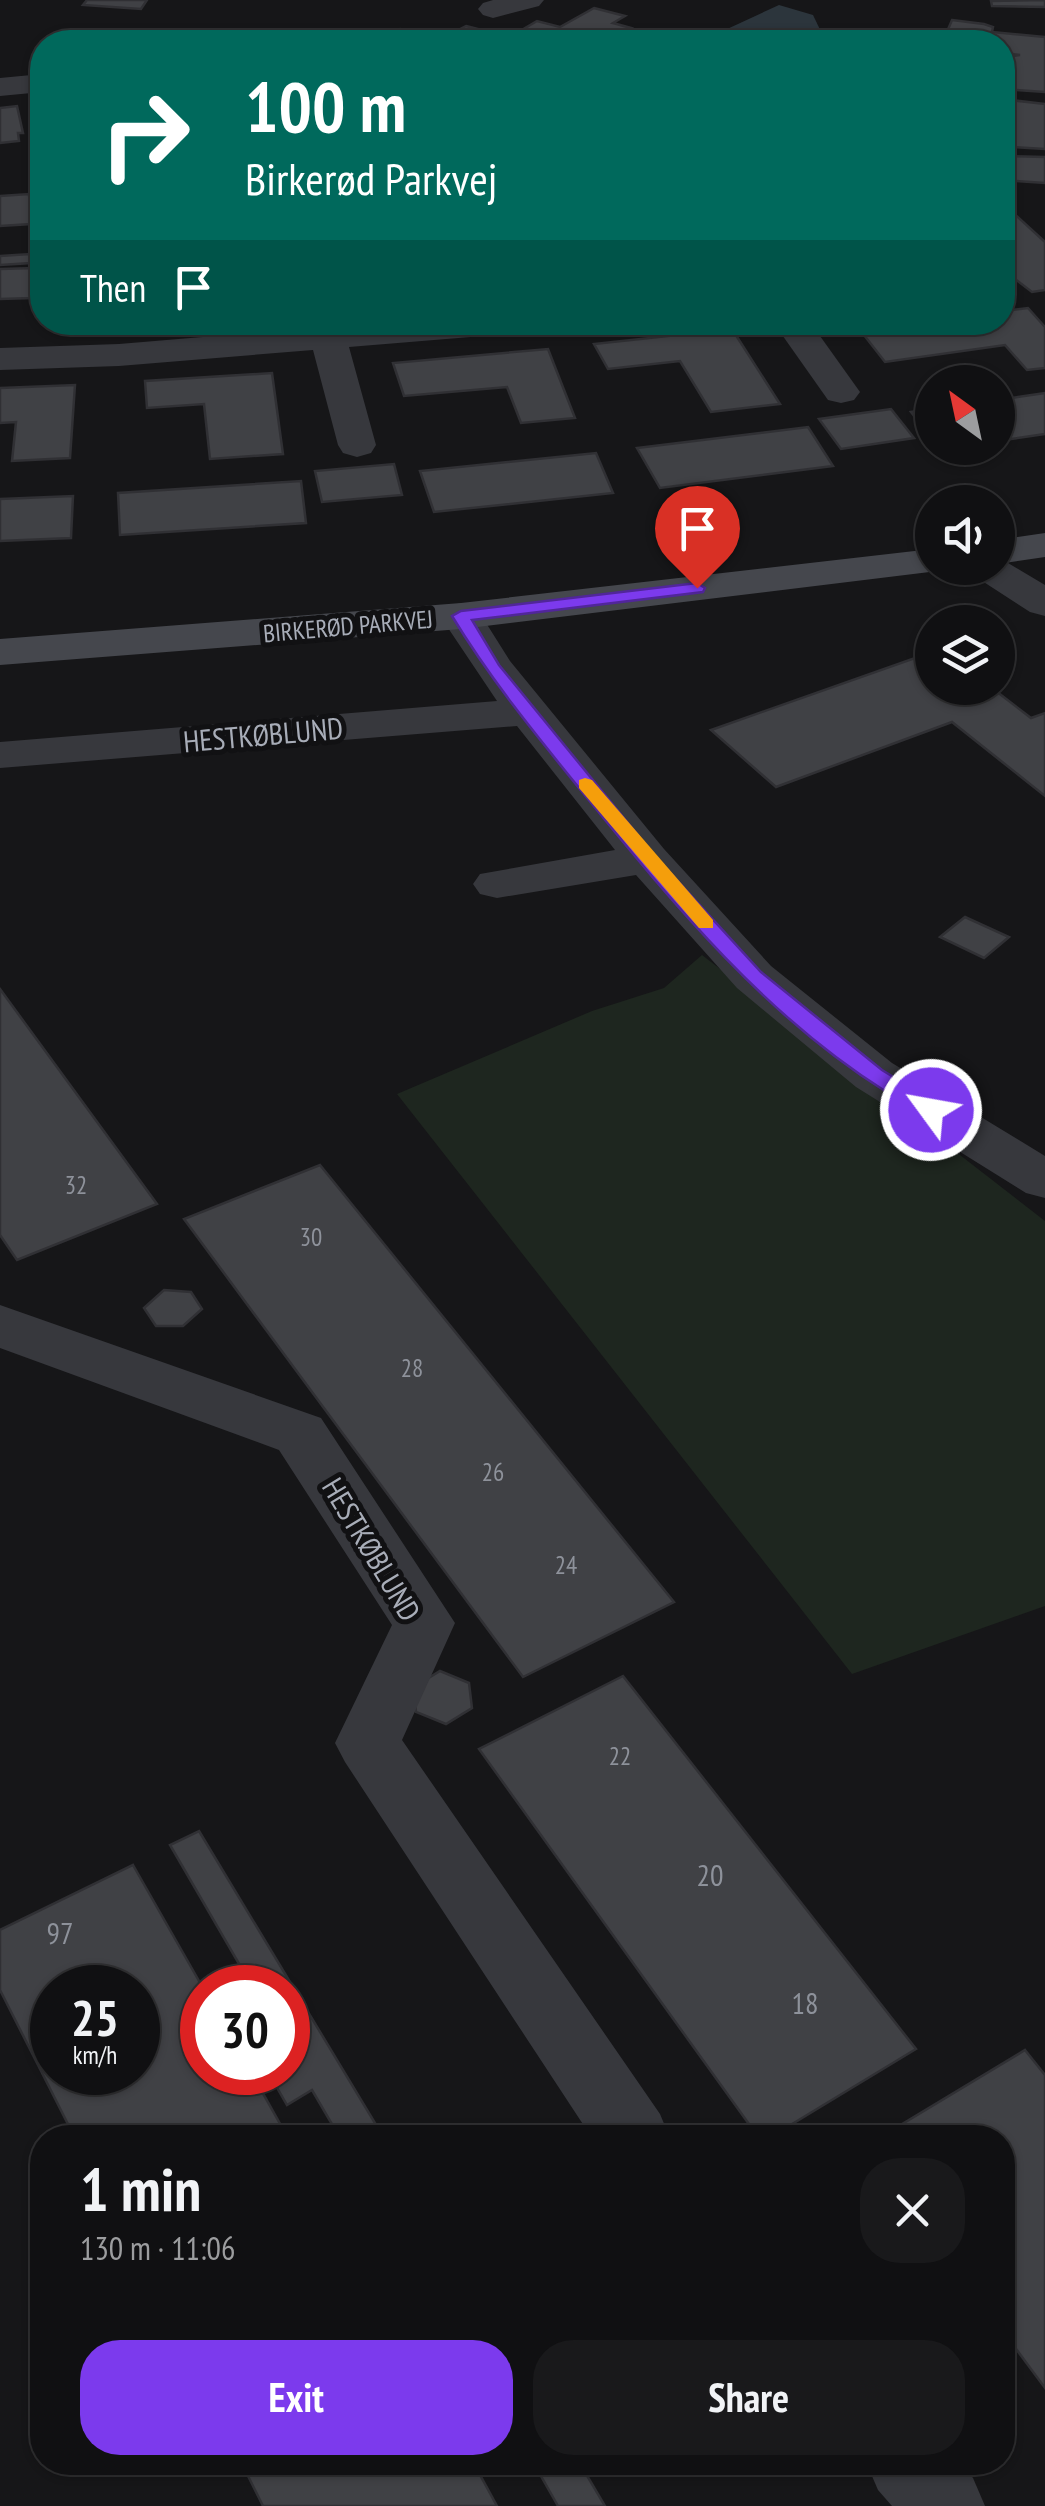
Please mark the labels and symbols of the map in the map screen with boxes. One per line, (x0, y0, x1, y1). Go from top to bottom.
north arrow (915, 365, 1015, 465)
pin (655, 486, 740, 589)
street label: BIRKERØD PARKVEJ (262, 603, 434, 649)
street label: HESTKØBLUND (182, 708, 344, 760)
position arrow (879, 1058, 983, 1162)
house number: 32 (65, 1169, 87, 1201)
house number: 30 (300, 1221, 322, 1253)
house number: 28 (401, 1352, 423, 1384)
house number: 26 (482, 1456, 504, 1488)
street label: HESTKØBLUND (314, 1470, 430, 1628)
house number: 24 (555, 1549, 577, 1581)
house number: 22 (609, 1740, 631, 1772)
house number: 20 (697, 1855, 724, 1894)
house number: 97 (47, 1913, 74, 1952)
speed limit sign: 30 (180, 1965, 310, 2095)
house number: 18 (792, 1983, 819, 2022)

